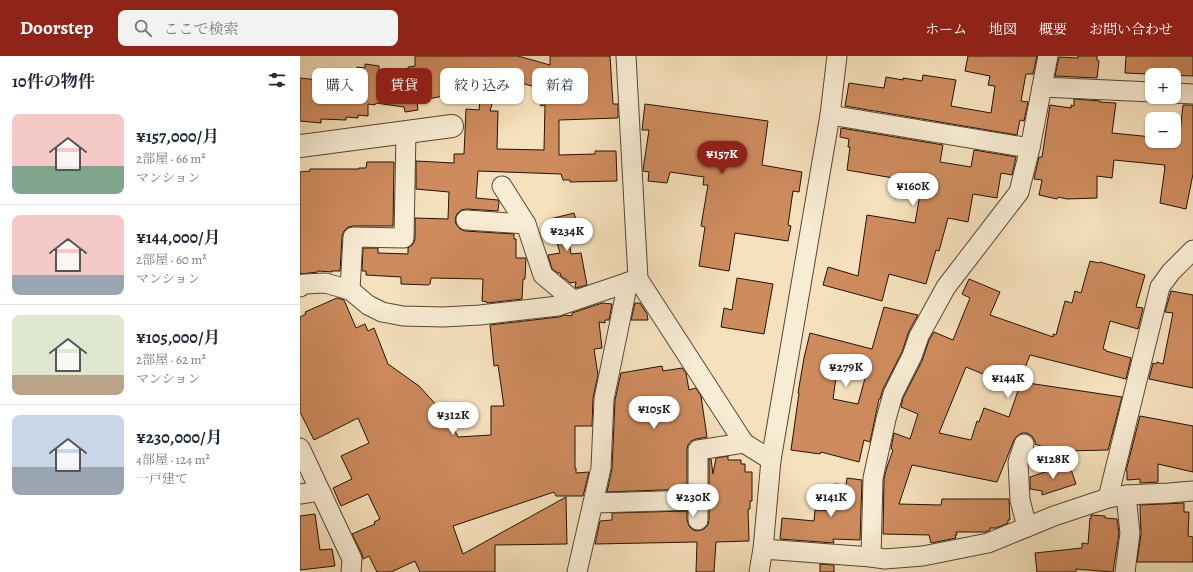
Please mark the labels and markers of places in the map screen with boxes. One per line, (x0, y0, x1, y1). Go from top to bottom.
pin: ¥157K (694, 141, 750, 175)
pin: ¥160K (885, 173, 941, 207)
pin: ¥234K (539, 218, 595, 252)
pin: ¥279K (818, 354, 874, 388)
pin: ¥144K (980, 365, 1036, 399)
pin: ¥105K (626, 396, 682, 430)
pin: ¥312K (425, 402, 481, 436)
pin: ¥128K (1025, 446, 1081, 480)
pin: ¥230K (665, 484, 721, 518)
pin: ¥141K (803, 484, 859, 518)

